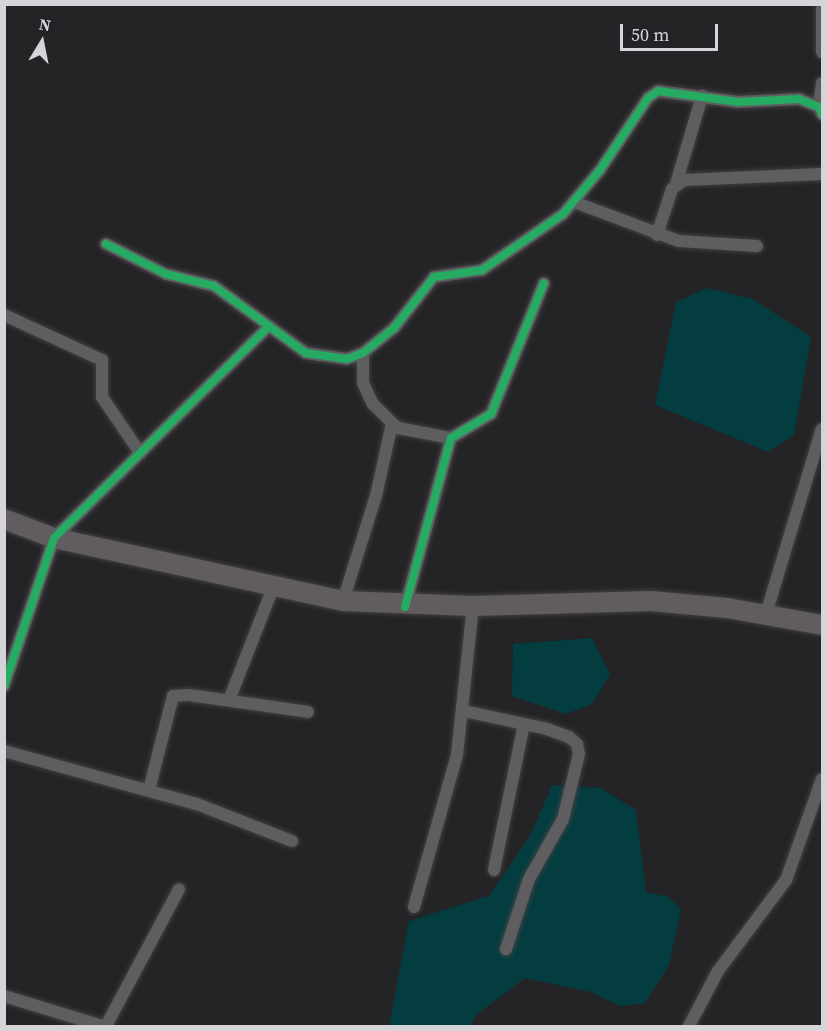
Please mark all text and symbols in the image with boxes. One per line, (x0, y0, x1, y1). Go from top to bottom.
north arrow (12, 12, 72, 72)
text: N (37, 12, 53, 36)
scale bar (623, 12, 720, 50)
text: 50 m (631, 22, 669, 47)

